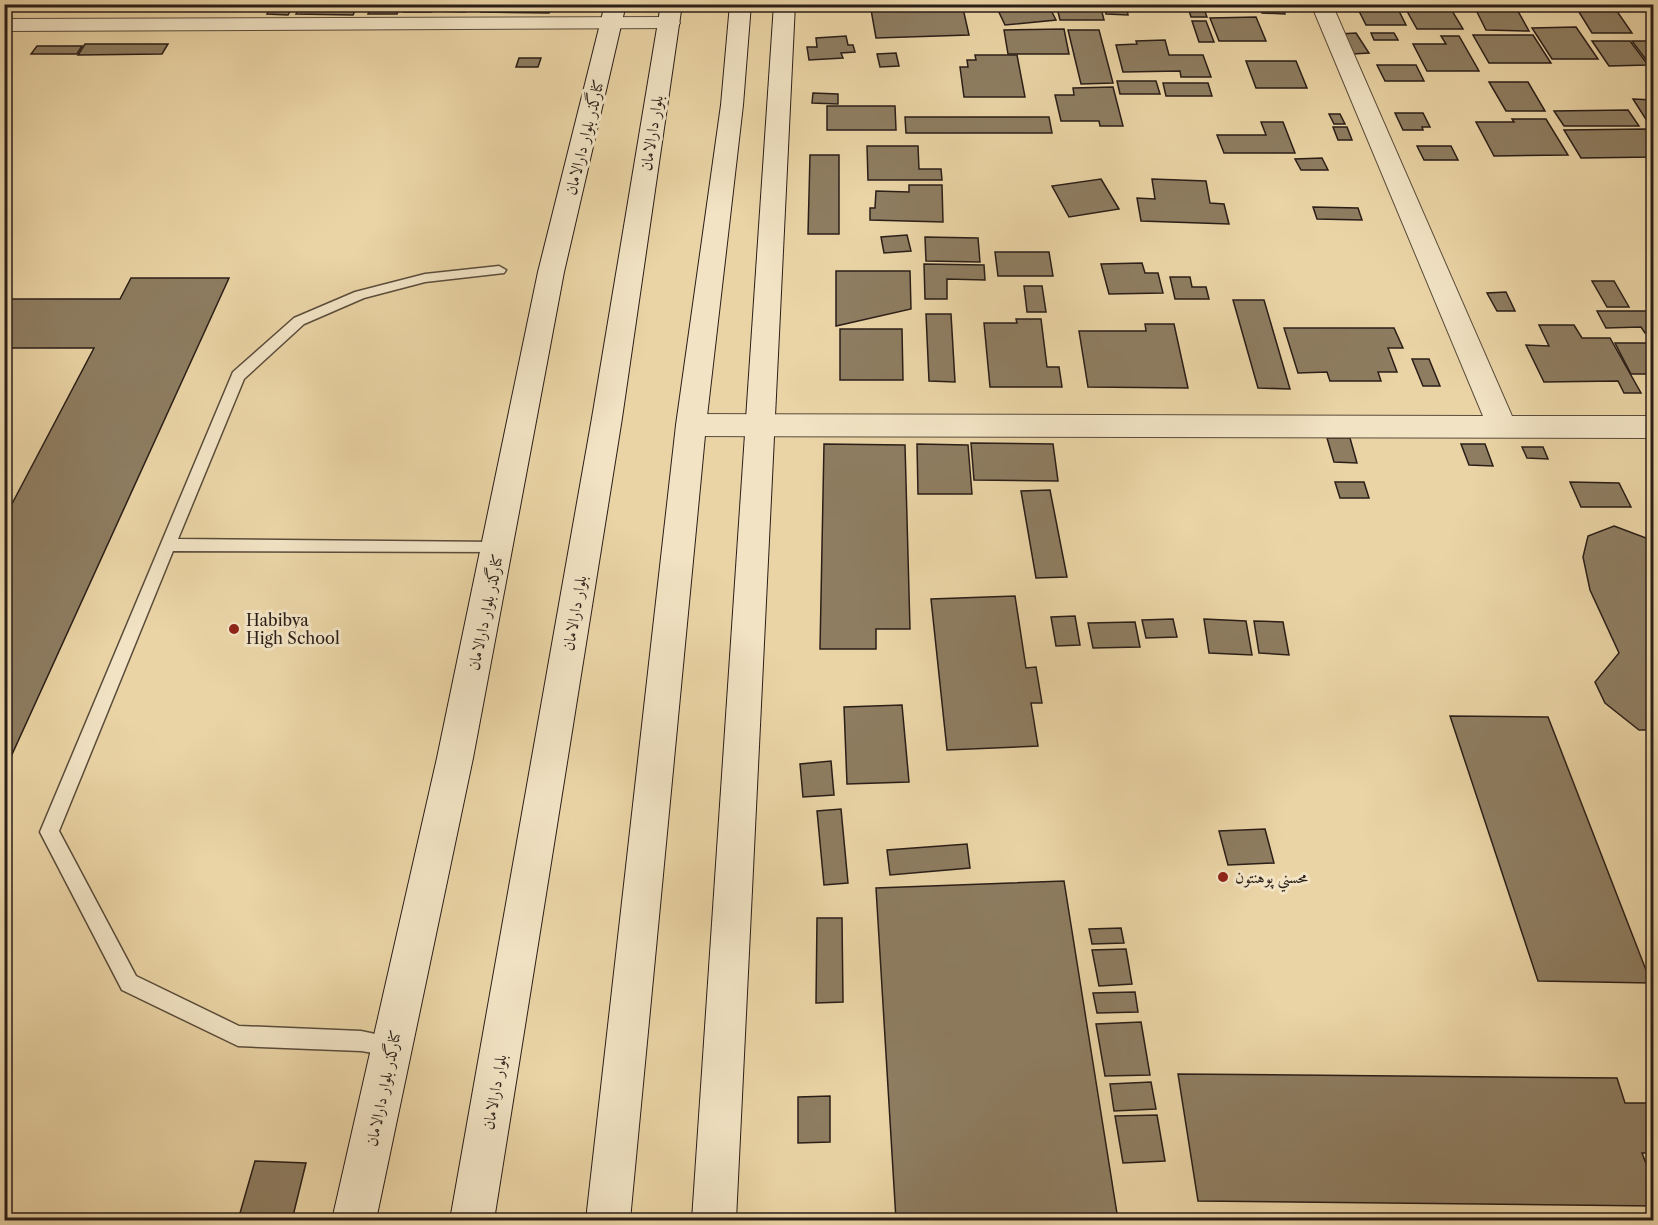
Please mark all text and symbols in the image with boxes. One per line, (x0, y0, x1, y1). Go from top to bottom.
street label: کنارگذر بلوار دارالامان (559, 77, 608, 197)
street label: بلوار دارالامان (635, 94, 667, 172)
street label: کنارگذر بلوار دارالامان (462, 552, 507, 672)
street label: بلوار دارالامان (558, 574, 590, 652)
place label: Habibya High School (246, 610, 340, 648)
marker: Habibya High School (227, 622, 241, 636)
place label: محسني پوهنتون (1235, 867, 1308, 893)
marker: محسني پوهنتون (1216, 870, 1230, 884)
street label: کنارگذر بلوار دارالامان (360, 1028, 405, 1148)
street label: بلوار دارالامان (478, 1053, 510, 1131)

